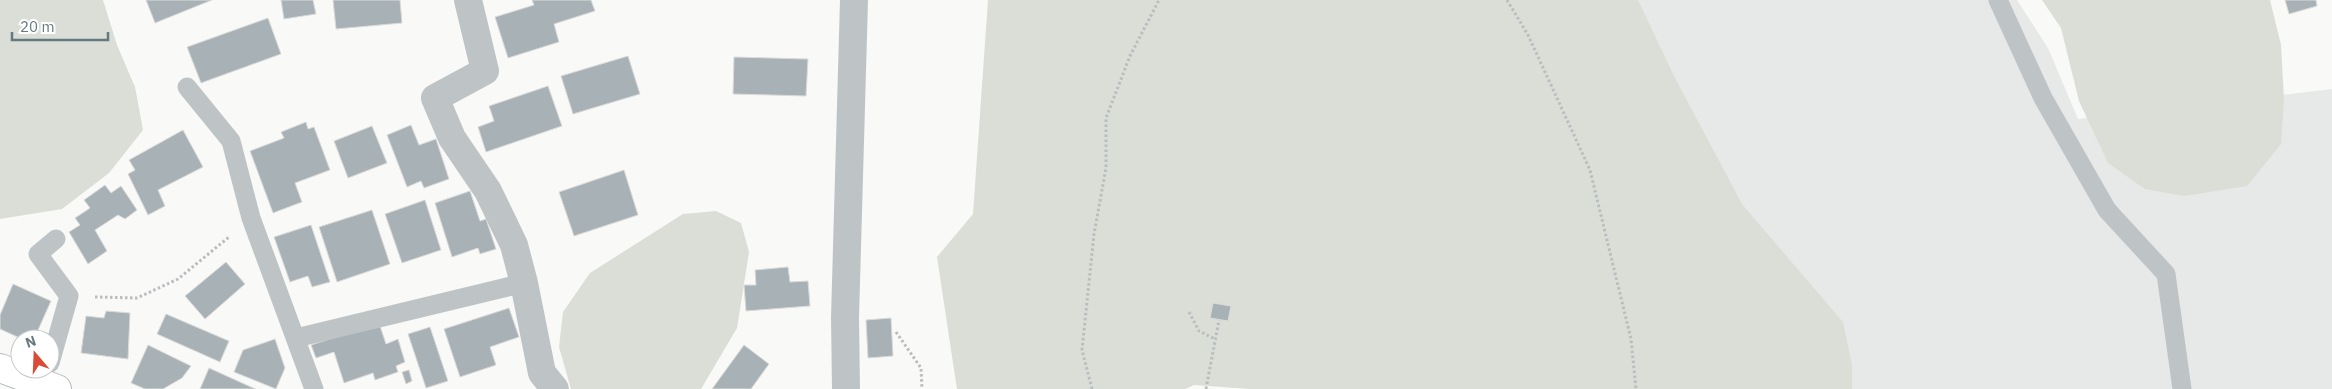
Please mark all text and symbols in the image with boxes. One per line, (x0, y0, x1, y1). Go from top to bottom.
scale bar (12, 10, 109, 42)
text: 20 m (20, 17, 55, 36)
north arrow (10, 329, 60, 379)
text: N (23, 332, 38, 352)

